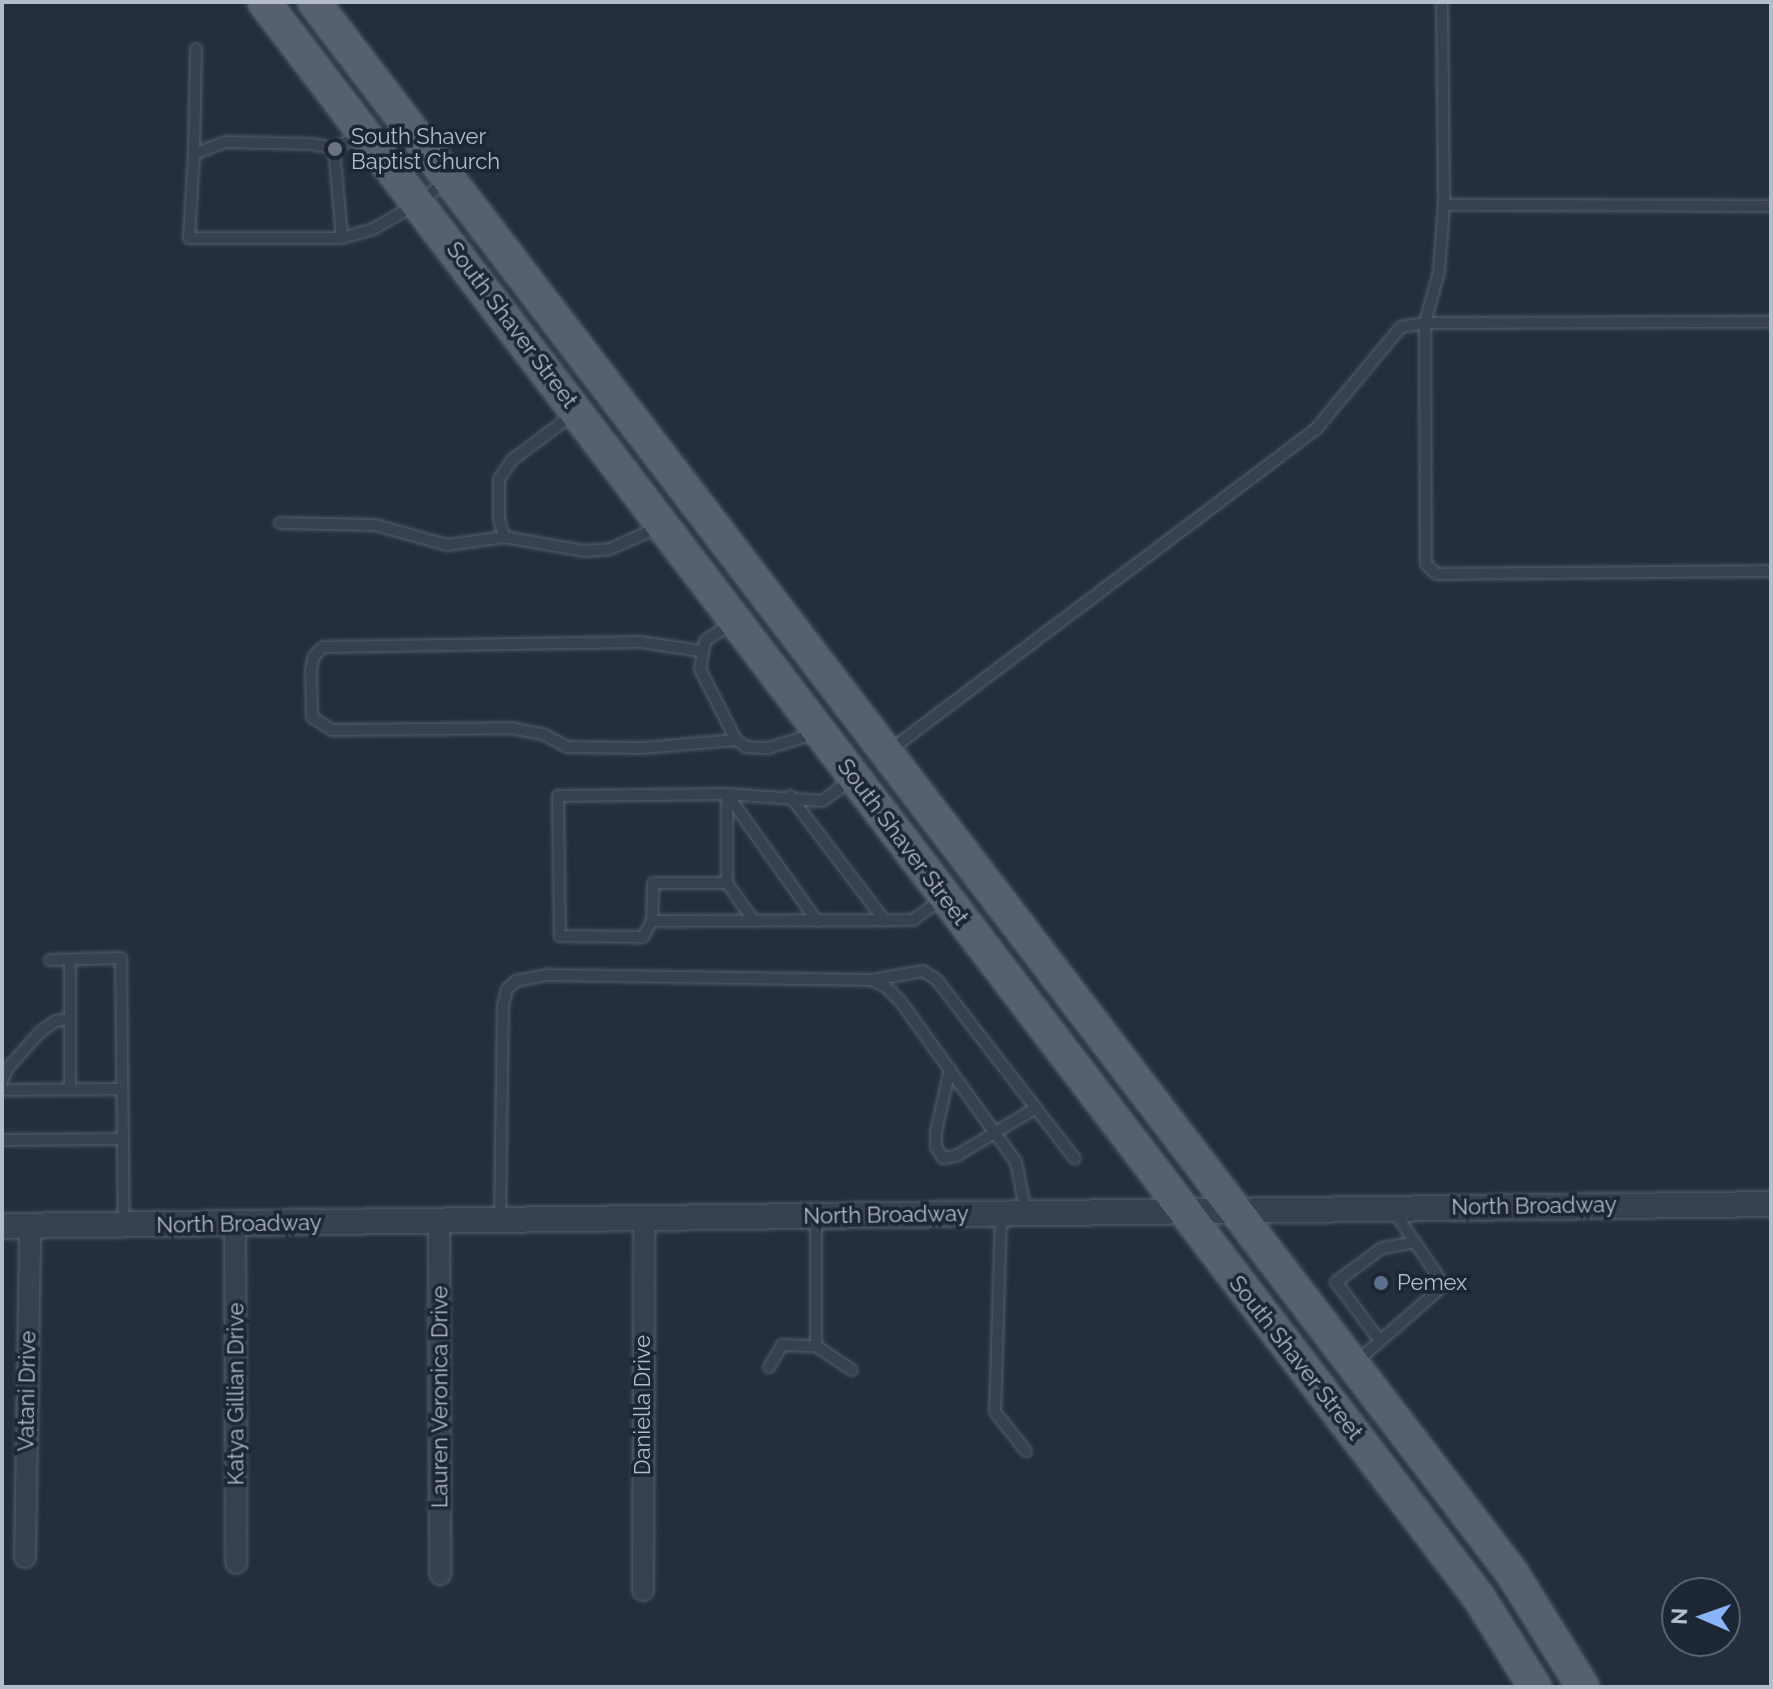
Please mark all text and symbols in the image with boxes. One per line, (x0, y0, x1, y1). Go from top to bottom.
place label: South Shaver Baptist Church (351, 123, 500, 174)
marker: South Shaver Baptist Church (326, 140, 344, 158)
street label: South Shaver Street (441, 237, 583, 413)
street label: South Shaver Street (832, 754, 974, 930)
street label: North Broadway (1451, 1191, 1617, 1221)
street label: North Broadway (803, 1200, 969, 1230)
street label: North Broadway (156, 1209, 322, 1239)
street label: South Shaver Street (1224, 1270, 1368, 1446)
place label: Pemex (1397, 1270, 1467, 1296)
marker: Pemex (1372, 1274, 1390, 1292)
street label: Lauren Veronica Drive (427, 1285, 453, 1509)
street label: Katya Gillian Drive (223, 1303, 249, 1485)
street label: Vatani Drive (13, 1330, 41, 1452)
street label: Daniella Drive (630, 1335, 656, 1475)
north arrow (1661, 1577, 1741, 1657)
text: N (1666, 1607, 1692, 1625)

